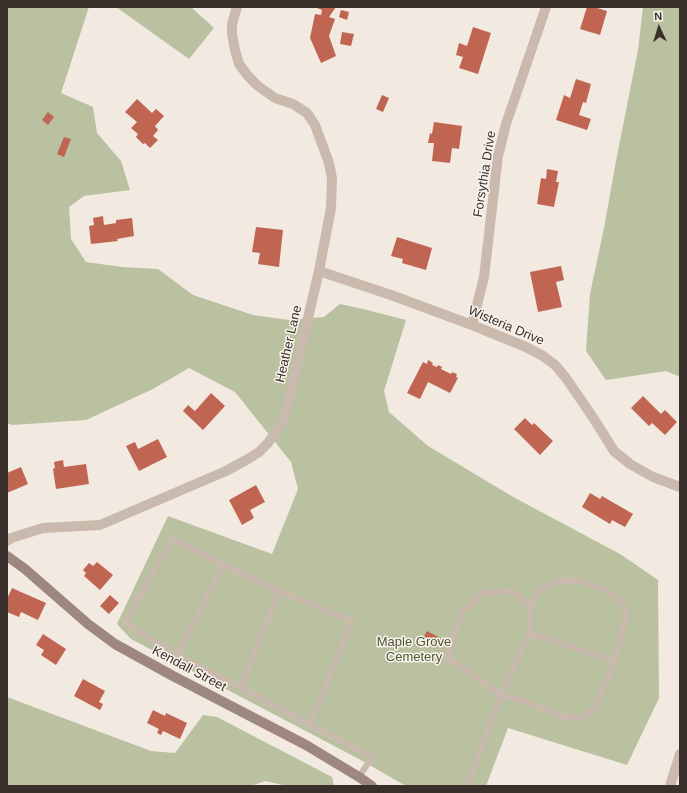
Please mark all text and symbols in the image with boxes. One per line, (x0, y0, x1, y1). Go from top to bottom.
north arrow (639, 8, 679, 48)
text: N (654, 10, 663, 22)
street label: Forsythia Drive (470, 130, 500, 218)
street label: Wisteria Drive (466, 303, 546, 349)
street label: Heather Lane (273, 304, 305, 384)
park label: Maple Grove Cemetery (377, 634, 451, 665)
street label: Kendall Street (149, 643, 229, 695)

